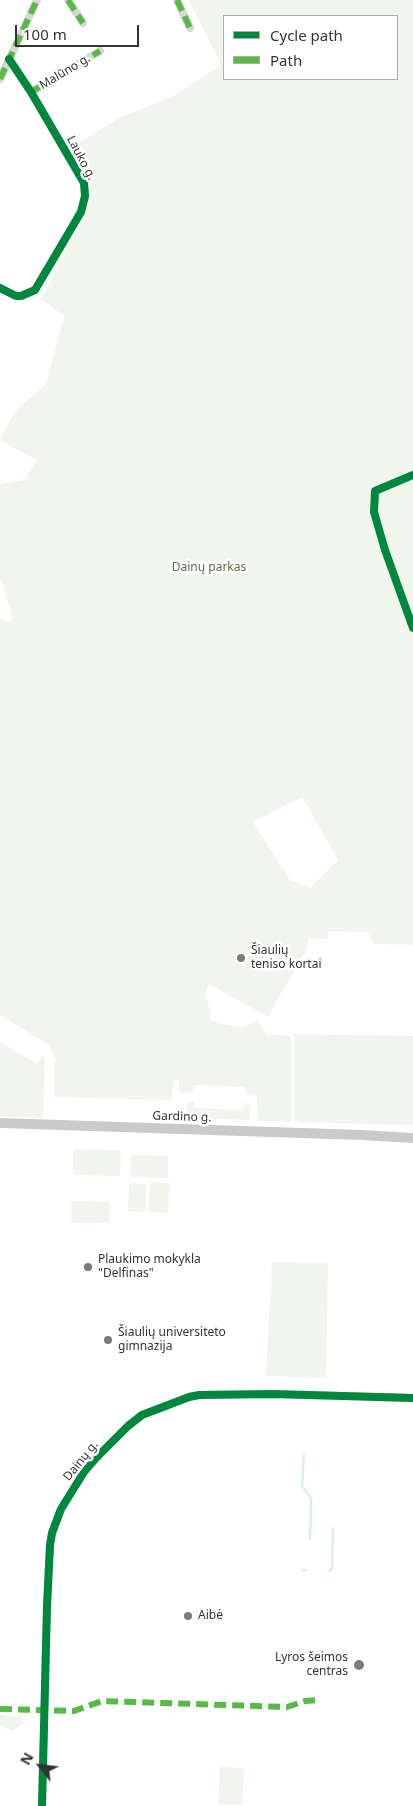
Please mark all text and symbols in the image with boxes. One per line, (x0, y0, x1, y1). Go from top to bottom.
scale bar (18, 15, 141, 47)
legend (223, 15, 398, 80)
text: 100 m (23, 24, 67, 44)
text: Cycle path (270, 25, 343, 45)
text: Path (270, 50, 302, 70)
street label: Malūno g. (37, 51, 93, 93)
street label: Lauko g. (63, 134, 99, 182)
park label: Dainų parkas (172, 561, 246, 575)
place label: Šiaulių teniso kortai (251, 944, 322, 972)
marker: Šiaulių teniso kortai (235, 952, 247, 964)
street label: Gardino g. (152, 1109, 212, 1125)
place label: Plaukimo mokykla "Delfinas" (98, 1253, 201, 1281)
marker: Plaukimo mokykla "Delfinas" (82, 1261, 94, 1273)
place label: Šiaulių universiteto gimnazija (118, 1326, 226, 1354)
marker: Šiaulių universiteto gimnazija (102, 1334, 114, 1346)
street label: Dainų g. (61, 1438, 101, 1484)
place label: Aibė (198, 1609, 223, 1623)
marker: Aibė (182, 1610, 194, 1622)
place label: Lyros šeimos centras (275, 1651, 348, 1679)
marker: Lyros šeimos centras (352, 1658, 366, 1672)
north arrow (15, 1741, 65, 1791)
text: N (15, 1749, 38, 1768)

